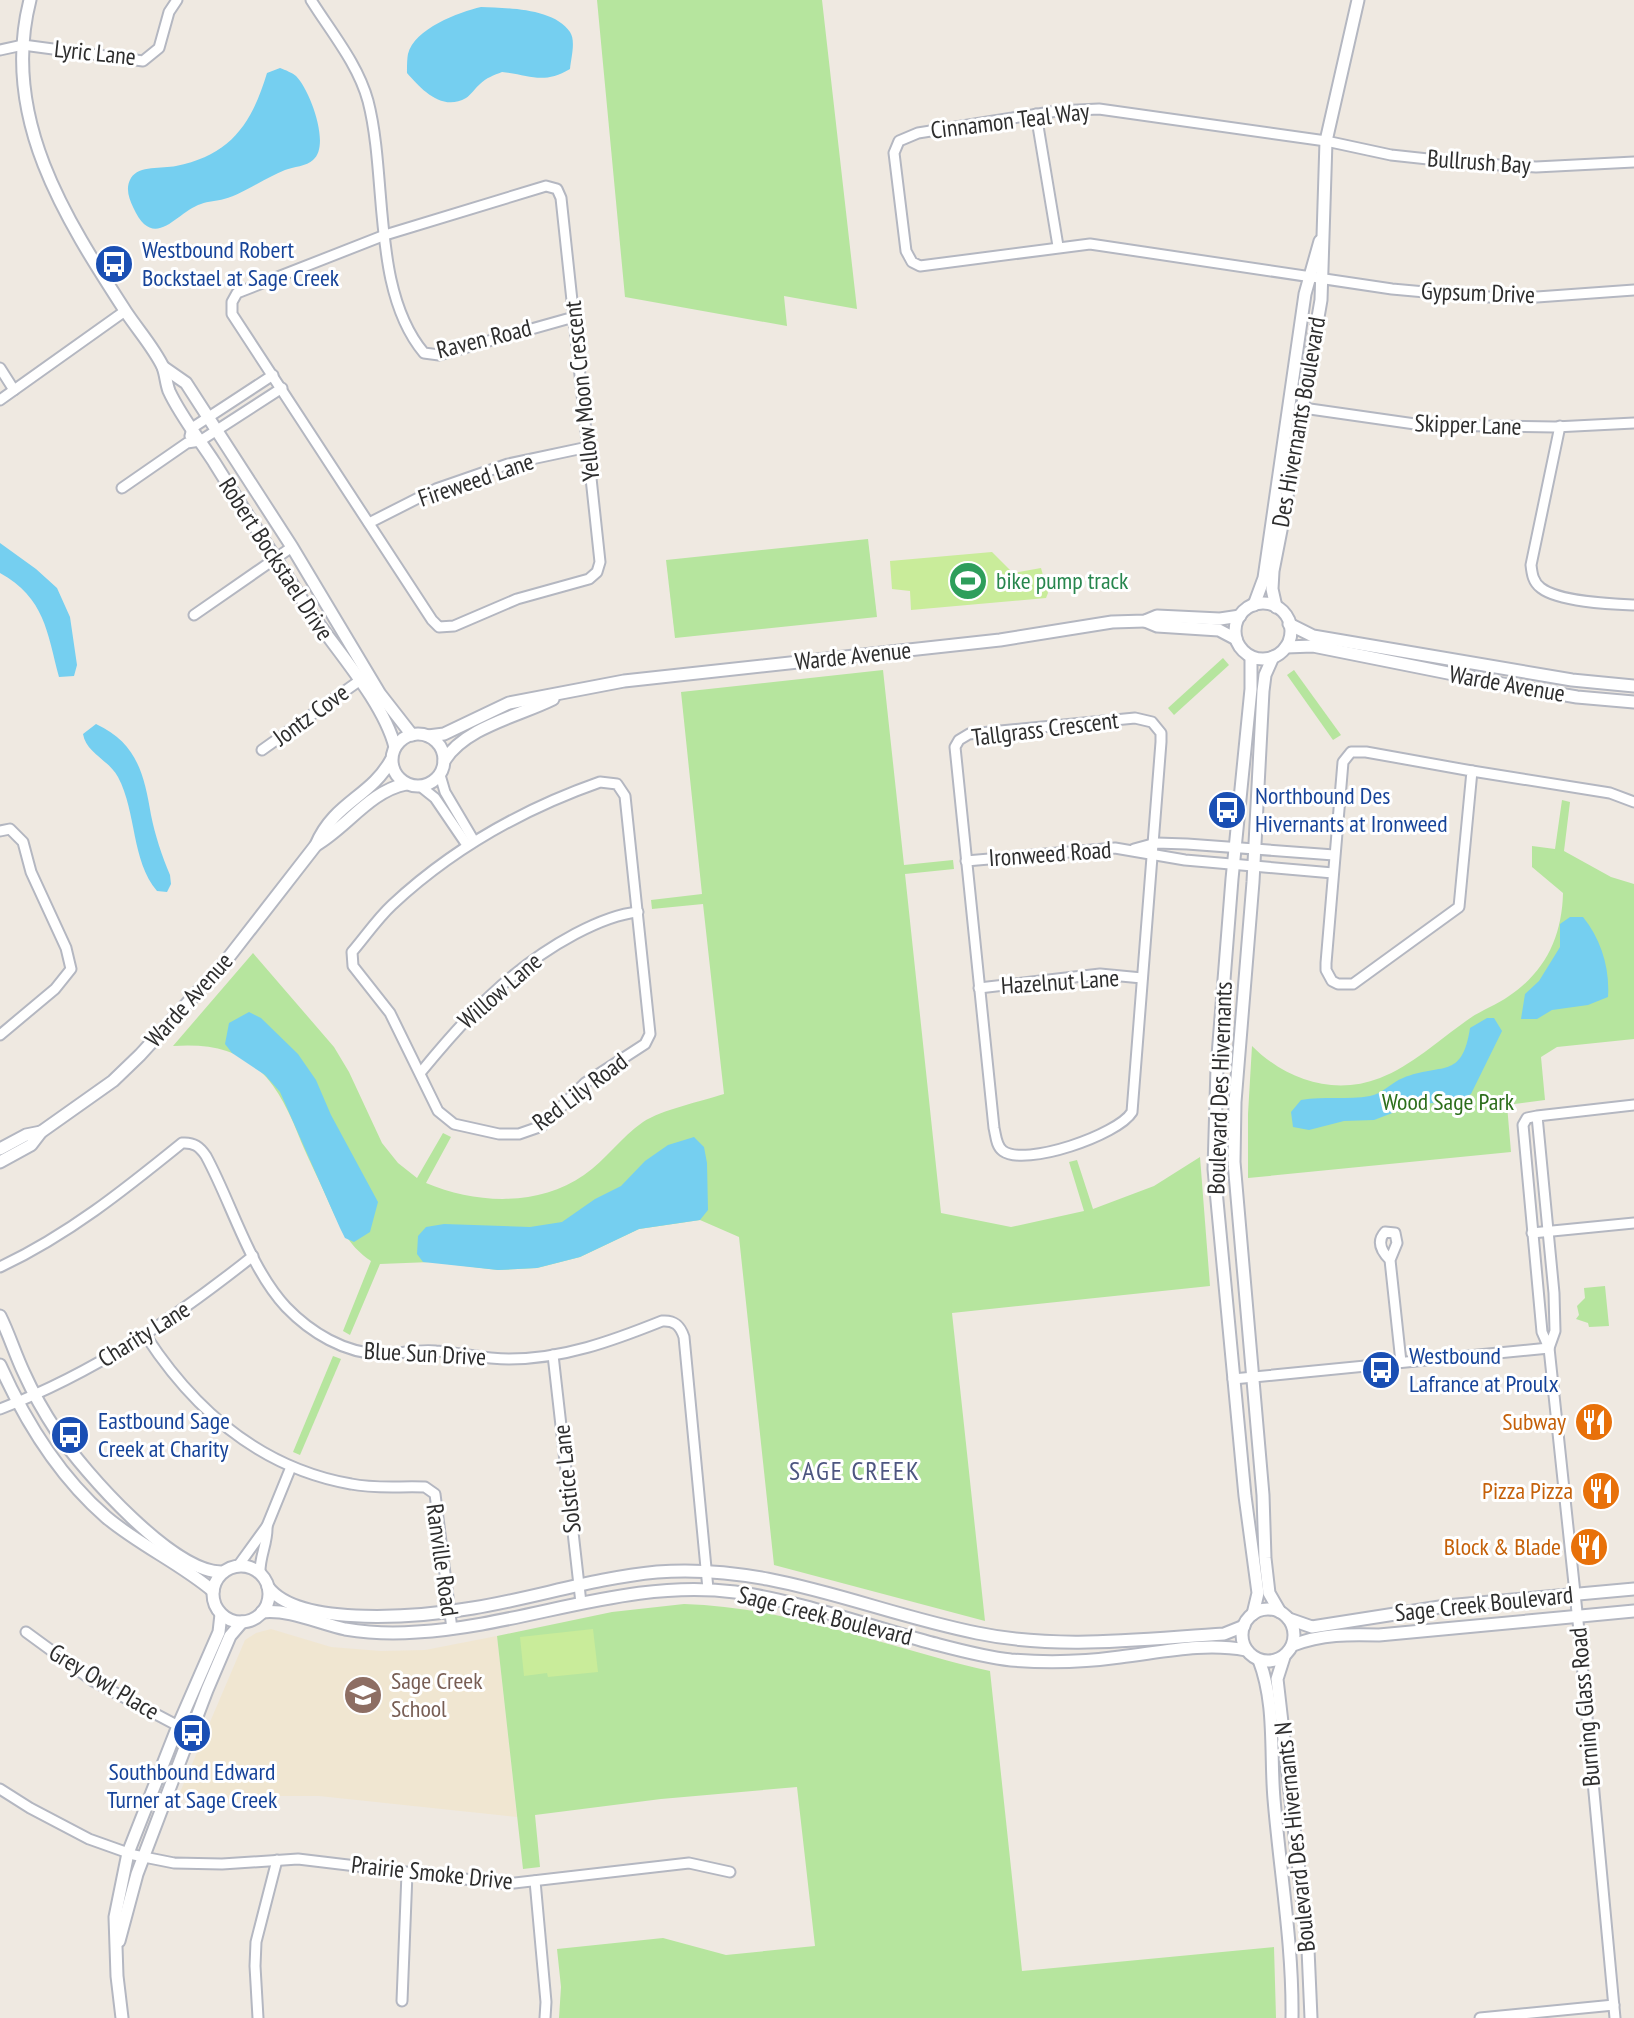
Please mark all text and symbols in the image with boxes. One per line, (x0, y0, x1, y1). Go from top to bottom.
street label: Lyric Lane (53, 33, 137, 72)
street label: Cinnamon Teal Way (929, 95, 1091, 146)
street label: Bullrush Bay (1426, 142, 1532, 181)
place label: Westbound Robert Bockstael at Sage Creek (142, 234, 340, 293)
bus stop icon: Westbound Robert Bockstael at Sage Creek (93, 243, 135, 285)
street label: Gypsum Drive (1420, 275, 1536, 310)
street label: Yellow Moon Crescent (557, 299, 606, 483)
street label: Raven Road (433, 312, 535, 365)
street label: Des Hivernants Boulevard (1265, 314, 1332, 530)
street label: Skipper Lane (1414, 407, 1522, 442)
street label: Fireweed Lane (414, 445, 538, 514)
street label: Robert Bockstael Drive (212, 471, 341, 646)
sports icon: bike pump track (947, 560, 989, 602)
place label: bike pump track (996, 565, 1129, 596)
street label: Warde Avenue (793, 634, 913, 677)
street label: Warde Avenue (1447, 658, 1567, 709)
street label: Jontz Cove (266, 677, 355, 753)
street label: Tallgrass Crescent (970, 704, 1121, 753)
place label: Northbound Des Hivernants at Ironweed (1255, 780, 1448, 839)
bus stop icon: Northbound Des Hivernants at Ironweed (1206, 789, 1248, 831)
street label: Ironweed Road (987, 834, 1112, 873)
street label: Warde Avenue (138, 946, 239, 1053)
street label: Willow Lane (451, 946, 548, 1035)
street label: Hazelnut Lane (1000, 962, 1120, 1001)
street label: Boulevard Des Hivernants (1200, 981, 1239, 1195)
street label: Red Lily Road (526, 1046, 633, 1137)
park label: Wood Sage Park (1382, 1086, 1515, 1117)
street label: Charity Lane (92, 1293, 195, 1374)
street label: Blue Sun Drive (363, 1335, 487, 1372)
place label: Westbound Lafrance at Proulx (1409, 1340, 1559, 1399)
bus stop icon: Westbound Lafrance at Proulx (1360, 1349, 1402, 1391)
restaurant icon: Subway (1573, 1401, 1615, 1443)
place label: Eastbound Sage Creek at Charity (98, 1405, 230, 1464)
place label: Subway (1502, 1406, 1566, 1437)
bus stop icon: Eastbound Sage Creek at Charity (49, 1414, 91, 1456)
street label: Solstice Lane (545, 1423, 588, 1535)
district label: SAGE CREEK (789, 1454, 921, 1487)
restaurant icon: Pizza Pizza (1580, 1470, 1622, 1512)
place label: Pizza Pizza (1482, 1475, 1573, 1506)
street label: Ranville Road (419, 1502, 466, 1618)
restaurant icon: Block & Blade (1568, 1526, 1610, 1568)
place label: Block & Blade (1444, 1531, 1561, 1562)
street label: Sage Creek Boulevard (735, 1579, 916, 1652)
street label: Sage Creek Boulevard (1393, 1579, 1575, 1628)
street label: Burning Glass Road (1562, 1626, 1607, 1788)
street label: Grey Owl Place (43, 1637, 165, 1727)
place label: Sage Creek School (391, 1665, 483, 1724)
school or university icon: Sage Creek School (342, 1674, 384, 1716)
bus stop icon: Southbound Edward Turner at Sage Creek (171, 1712, 213, 1754)
street label: Boulevard Des Hivernants N (1267, 1721, 1322, 1954)
place label: Southbound Edward Turner at Sage Creek (107, 1756, 278, 1815)
street label: Prairie Smoke Drive (350, 1849, 514, 1896)

